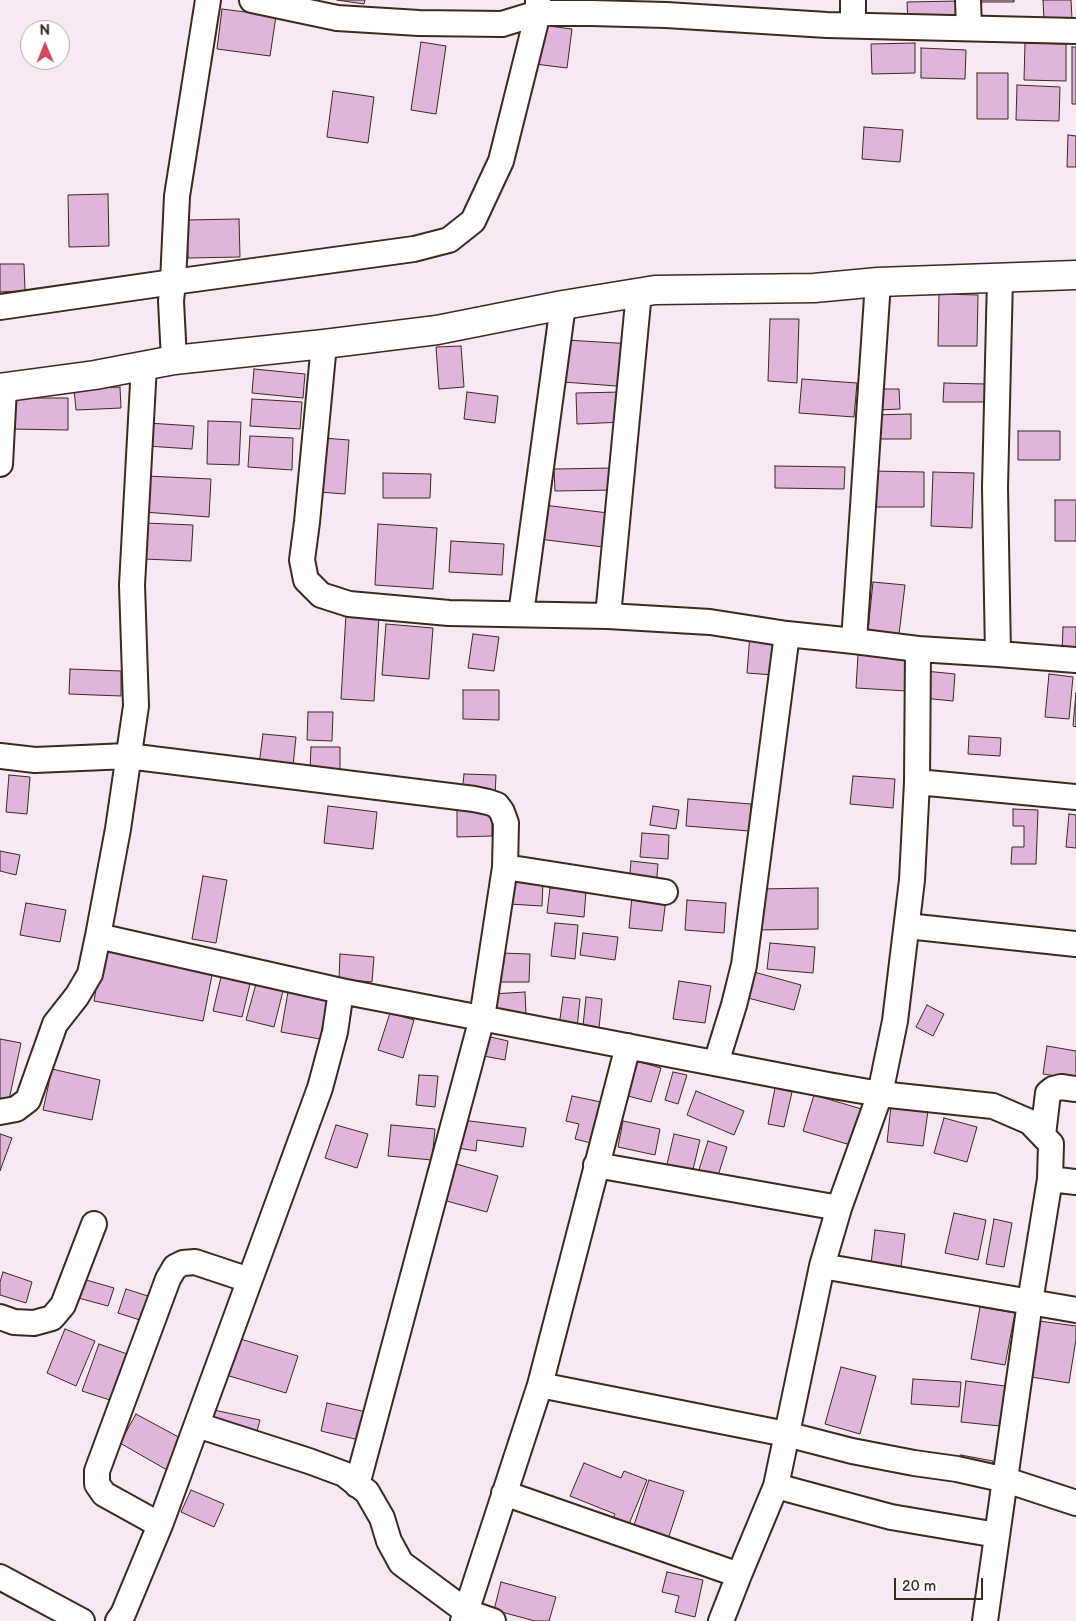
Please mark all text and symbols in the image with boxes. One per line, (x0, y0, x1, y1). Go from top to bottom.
north arrow (20, 20, 70, 70)
text: N (39, 22, 50, 39)
scale bar (896, 1568, 985, 1600)
text: 20 m (902, 1577, 936, 1596)

